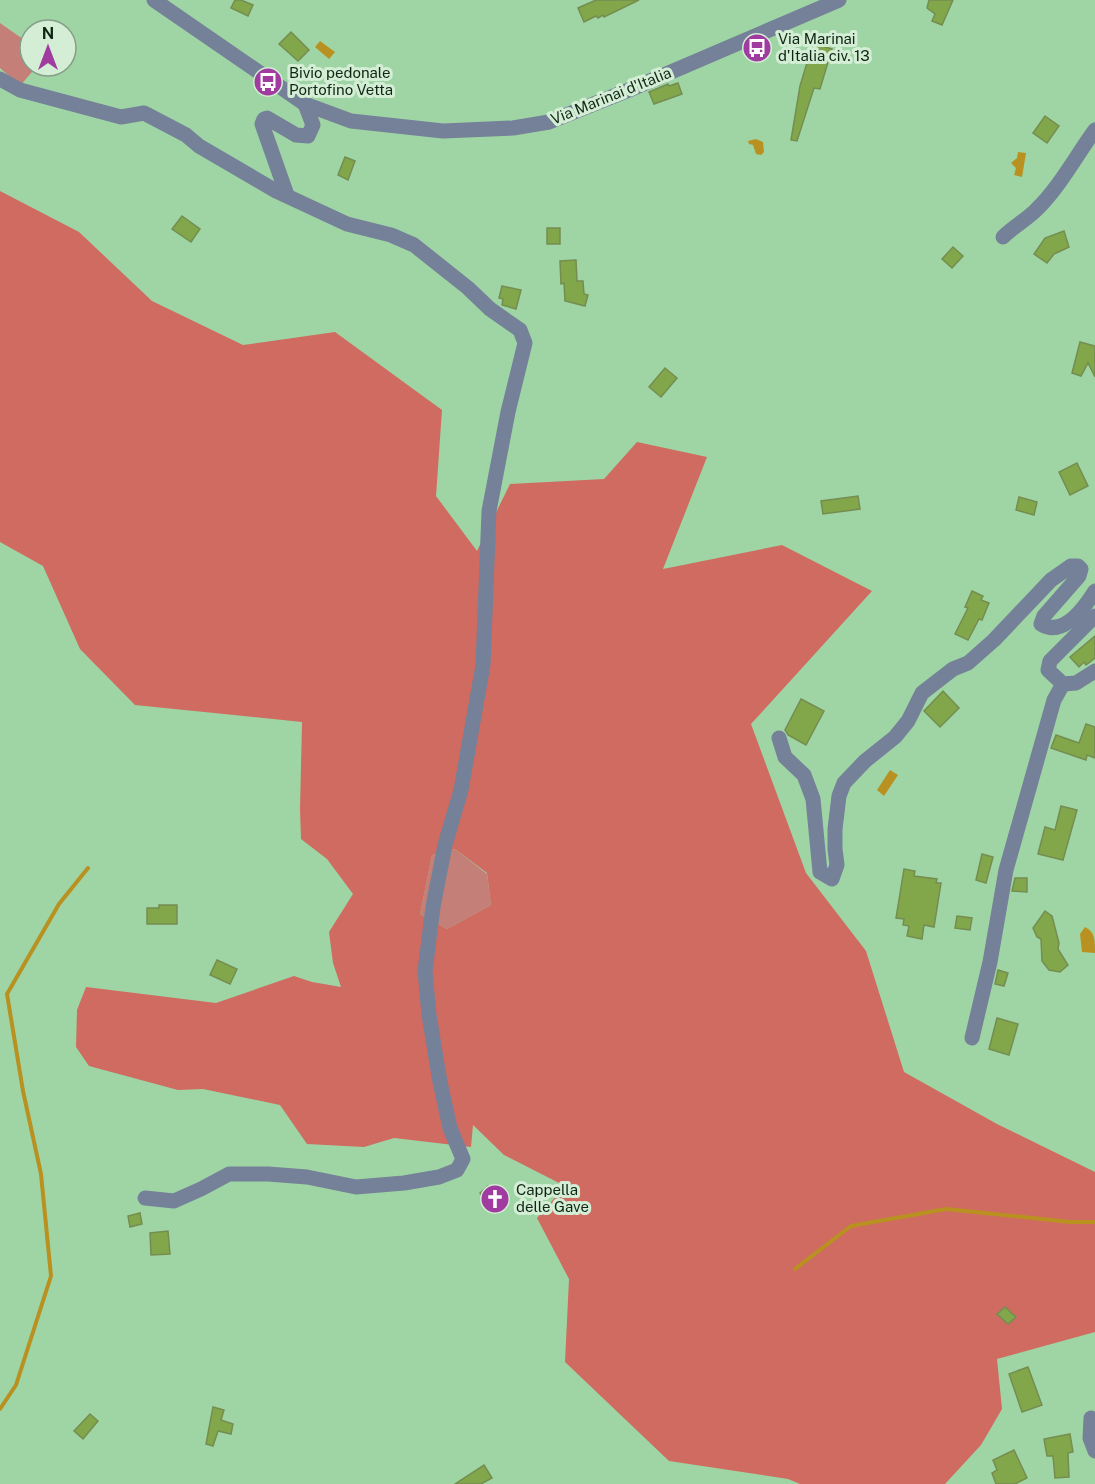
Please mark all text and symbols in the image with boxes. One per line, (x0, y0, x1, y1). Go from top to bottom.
north arrow (18, 18, 78, 78)
text: N (42, 24, 54, 43)
place label: Via Marinai d'Italia civ. 13 (778, 30, 870, 64)
bus stop icon: Via Marinai d'Italia civ. 13 (741, 32, 773, 64)
place label: Bivio pedonale Portofino Vetta (289, 64, 393, 98)
street label: Via Marinai d'Italia (548, 64, 673, 127)
bus stop icon: Bivio pedonale Portofino Vetta (252, 66, 284, 98)
place label: Cappella delle Gave (516, 1181, 589, 1215)
church icon: Cappella delle Gave (479, 1183, 511, 1215)

